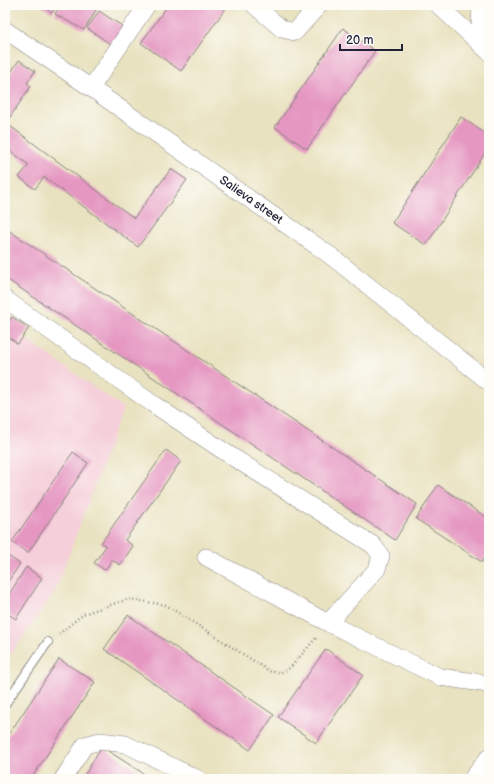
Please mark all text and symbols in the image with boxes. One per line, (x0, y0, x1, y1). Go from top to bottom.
scale bar (340, 26, 402, 52)
text: 20 m (346, 33, 373, 48)
street label: Salieva street (216, 173, 286, 228)

